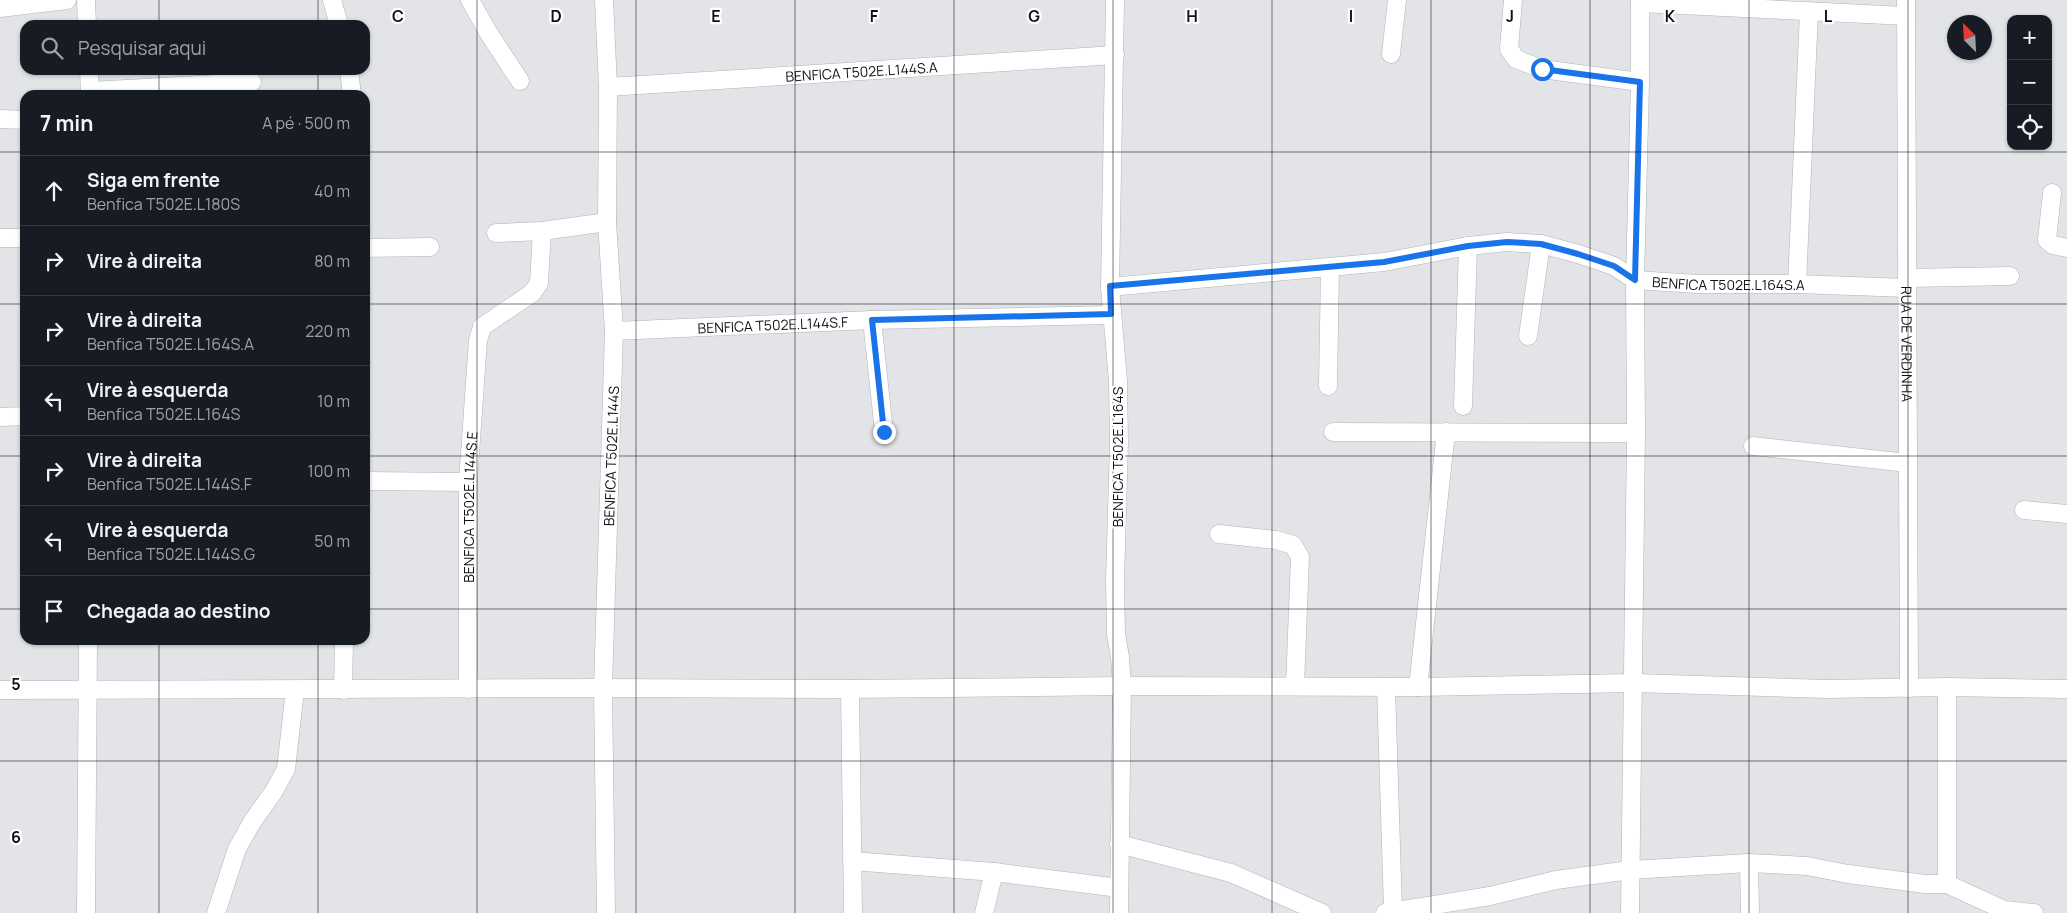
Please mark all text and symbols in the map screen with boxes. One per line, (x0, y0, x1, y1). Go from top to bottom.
text: C (392, 5, 404, 27)
text: D (550, 5, 562, 27)
text: E (711, 5, 721, 27)
text: F (870, 5, 879, 27)
text: G (1028, 5, 1040, 27)
text: H (1186, 5, 1198, 27)
text: I (1349, 5, 1353, 27)
text: J (1506, 5, 1514, 27)
text: K (1665, 5, 1676, 27)
text: L (1824, 5, 1833, 27)
north arrow (1947, 15, 1992, 60)
map controls (2007, 15, 2052, 150)
button: + (2007, 15, 2052, 60)
search box (20, 20, 370, 75)
icon: search (38, 34, 66, 62)
text: Pesquisar aqui (78, 35, 206, 61)
street label: BENFICA T502E.L144S.A (785, 57, 938, 85)
route start (1531, 58, 1554, 81)
button: − (2007, 60, 2052, 105)
button: locate (2007, 105, 2052, 150)
text: 7 min (40, 109, 93, 137)
text: A pé · 500 m (262, 112, 350, 134)
text: Siga em frente (87, 167, 220, 193)
icon: ahead (40, 177, 68, 205)
text: 40 m (314, 180, 350, 202)
text: Benfica T502E.L180S (87, 193, 240, 215)
icon: right (40, 247, 68, 275)
text: Vire à direita (87, 248, 202, 274)
text: 80 m (314, 250, 350, 272)
street label: BENFICA T502E.L164S.A (1652, 272, 1805, 294)
street label: RUA DE VERDINHA (1898, 286, 1917, 402)
text: Vire à direita (87, 307, 202, 333)
street label: BENFICA T502E.L144S.F (697, 312, 849, 337)
icon: right (40, 317, 68, 345)
text: 220 m (305, 320, 350, 342)
text: Benfica T502E.L164S.A (87, 333, 254, 355)
text: Vire à esquerda (87, 377, 228, 403)
street label: BENFICA T502E.L144S (599, 385, 623, 526)
street label: BENFICA T502E.L164S (1108, 386, 1127, 527)
icon: left (40, 387, 68, 415)
text: 10 m (317, 390, 350, 412)
text: Benfica T502E.L164S (87, 403, 240, 425)
route end (873, 421, 896, 444)
street label: BENFICA T502E.L144S.E (459, 431, 481, 583)
text: Vire à direita (87, 447, 202, 473)
icon: right (40, 457, 68, 485)
text: 100 m (307, 460, 350, 482)
text: Benfica T502E.L144S.F (87, 473, 252, 495)
text: Vire à esquerda (87, 517, 228, 543)
icon: left (40, 527, 68, 555)
text: 50 m (314, 530, 350, 552)
text: Benfica T502E.L144S.G (87, 543, 255, 565)
icon: arrive (40, 597, 68, 625)
text: Chegada ao destino (87, 598, 270, 624)
text: 5 (11, 673, 21, 695)
text: 6 (11, 826, 21, 848)

